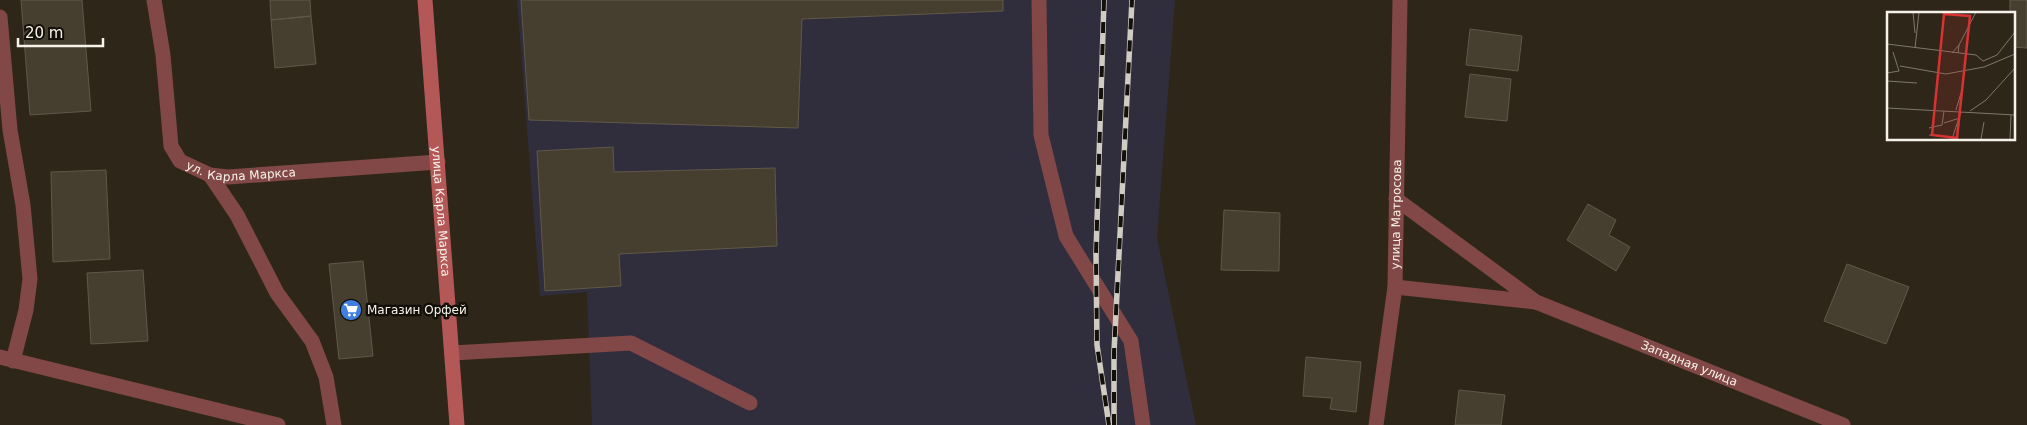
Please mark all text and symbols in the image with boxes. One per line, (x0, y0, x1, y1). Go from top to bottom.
inset map (1887, 12, 2014, 140)
scale bar (18, 15, 102, 47)
text: 20 m (25, 24, 63, 42)
street label: улица Карла Маркса (429, 146, 453, 277)
street label: ул. Карла Маркса (184, 158, 296, 184)
street label: улица Матросова (1388, 159, 1404, 269)
supermarket icon: Магазин Орфей (339, 298, 363, 322)
place label: Магазин Орфей (367, 303, 467, 317)
street label: Западная улица (1639, 338, 1740, 389)

